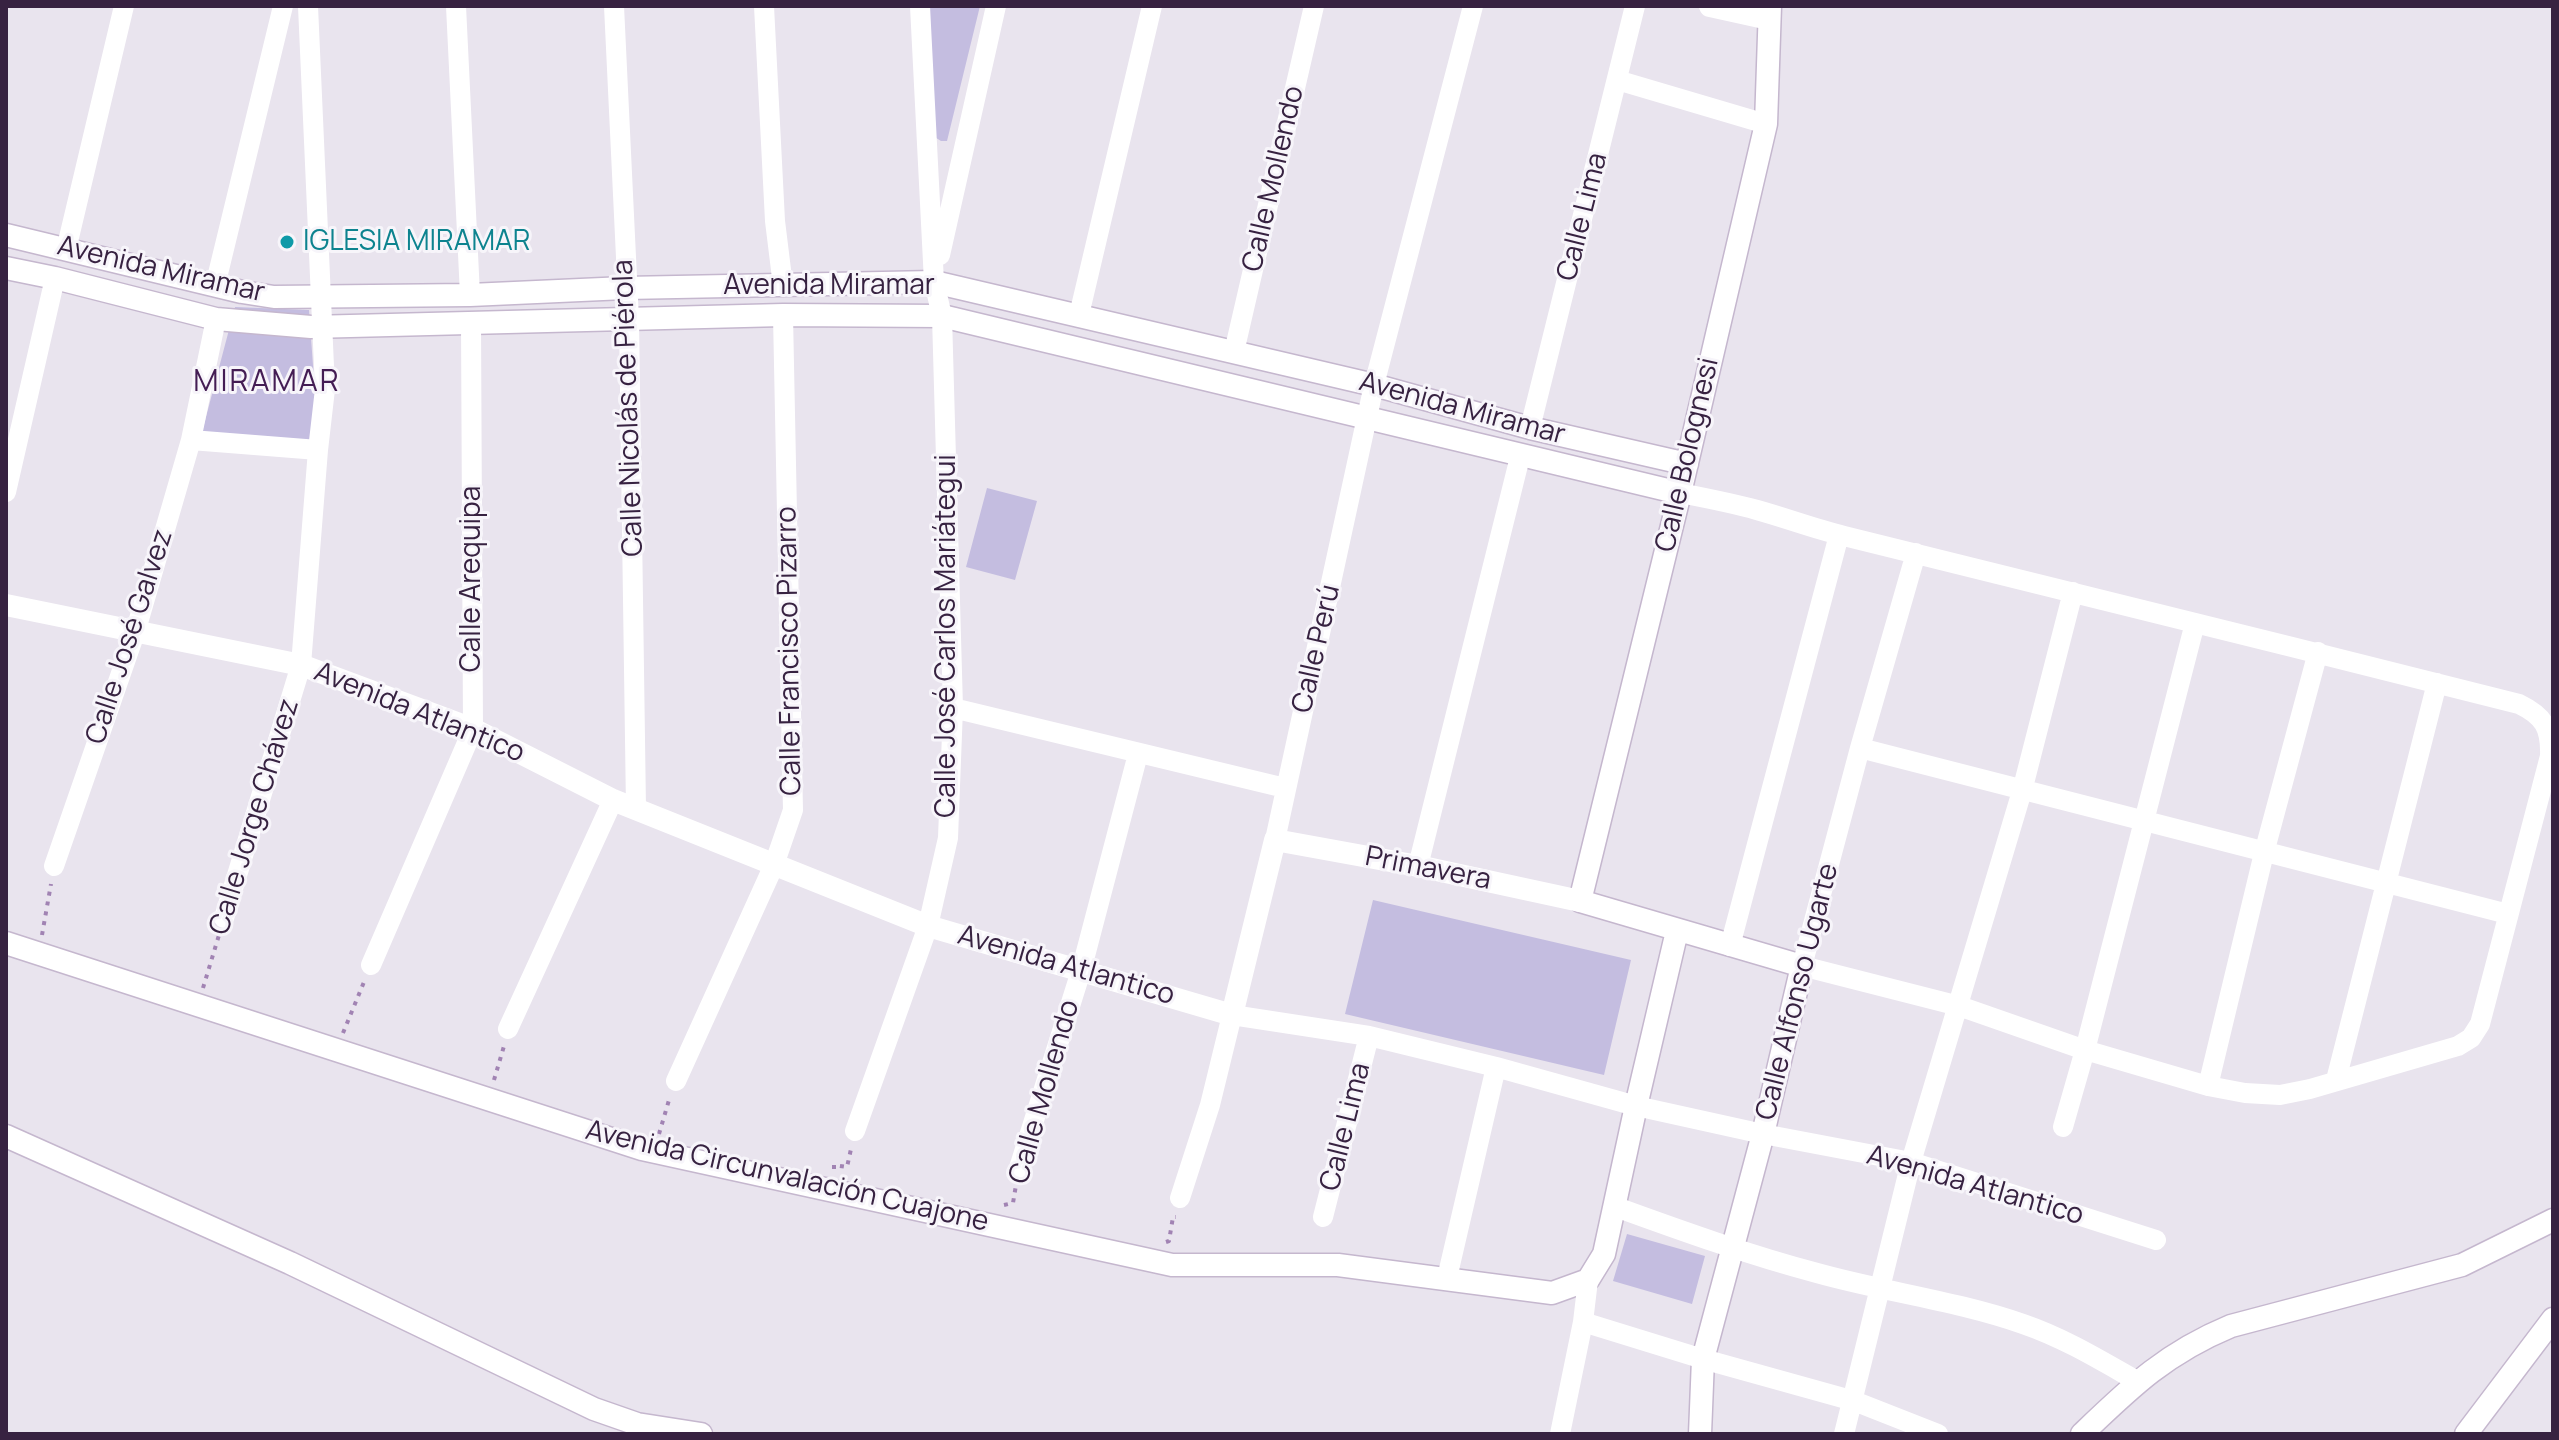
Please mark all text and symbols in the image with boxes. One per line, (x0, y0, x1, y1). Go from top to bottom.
street label: Calle Mollendo (1236, 83, 1312, 275)
street label: Calle Lima (1551, 149, 1615, 285)
place label: IGLESIA MIRAMAR (303, 225, 530, 259)
street label: Avenida Miramar (54, 230, 268, 310)
marker: IGLESIA MIRAMAR (278, 233, 296, 251)
street label: Calle Nicolás de Piérola (607, 259, 651, 557)
street label: Avenida Miramar (723, 269, 935, 303)
street label: Calle Bolognesi (1649, 355, 1727, 555)
district label: MIRAMAR (193, 365, 341, 401)
street label: Avenida Miramar (1355, 365, 1569, 453)
street label: Calle José Carlos Mariátegui (930, 454, 964, 818)
street label: Calle Arequipa (455, 486, 489, 672)
street label: Calle Francisco Pizarro (771, 506, 809, 796)
street label: Calle José Galvez (80, 526, 180, 748)
street label: Calle Perú (1286, 582, 1348, 716)
street label: Avenida Atlantico (309, 656, 529, 770)
street label: Calle Jorge Chávez (203, 695, 307, 939)
street label: Primavera (1362, 840, 1494, 898)
street label: Calle Alfonso Ugarte (1750, 860, 1846, 1124)
street label: Avenida Atlantico (954, 919, 1178, 1013)
street label: Calle Mollendo (1003, 996, 1087, 1188)
street label: Calle Lima (1314, 1059, 1378, 1195)
street label: Avenida Circunvalación Cuajone (582, 1114, 992, 1240)
street label: Avenida Atlantico (1863, 1139, 2087, 1233)

